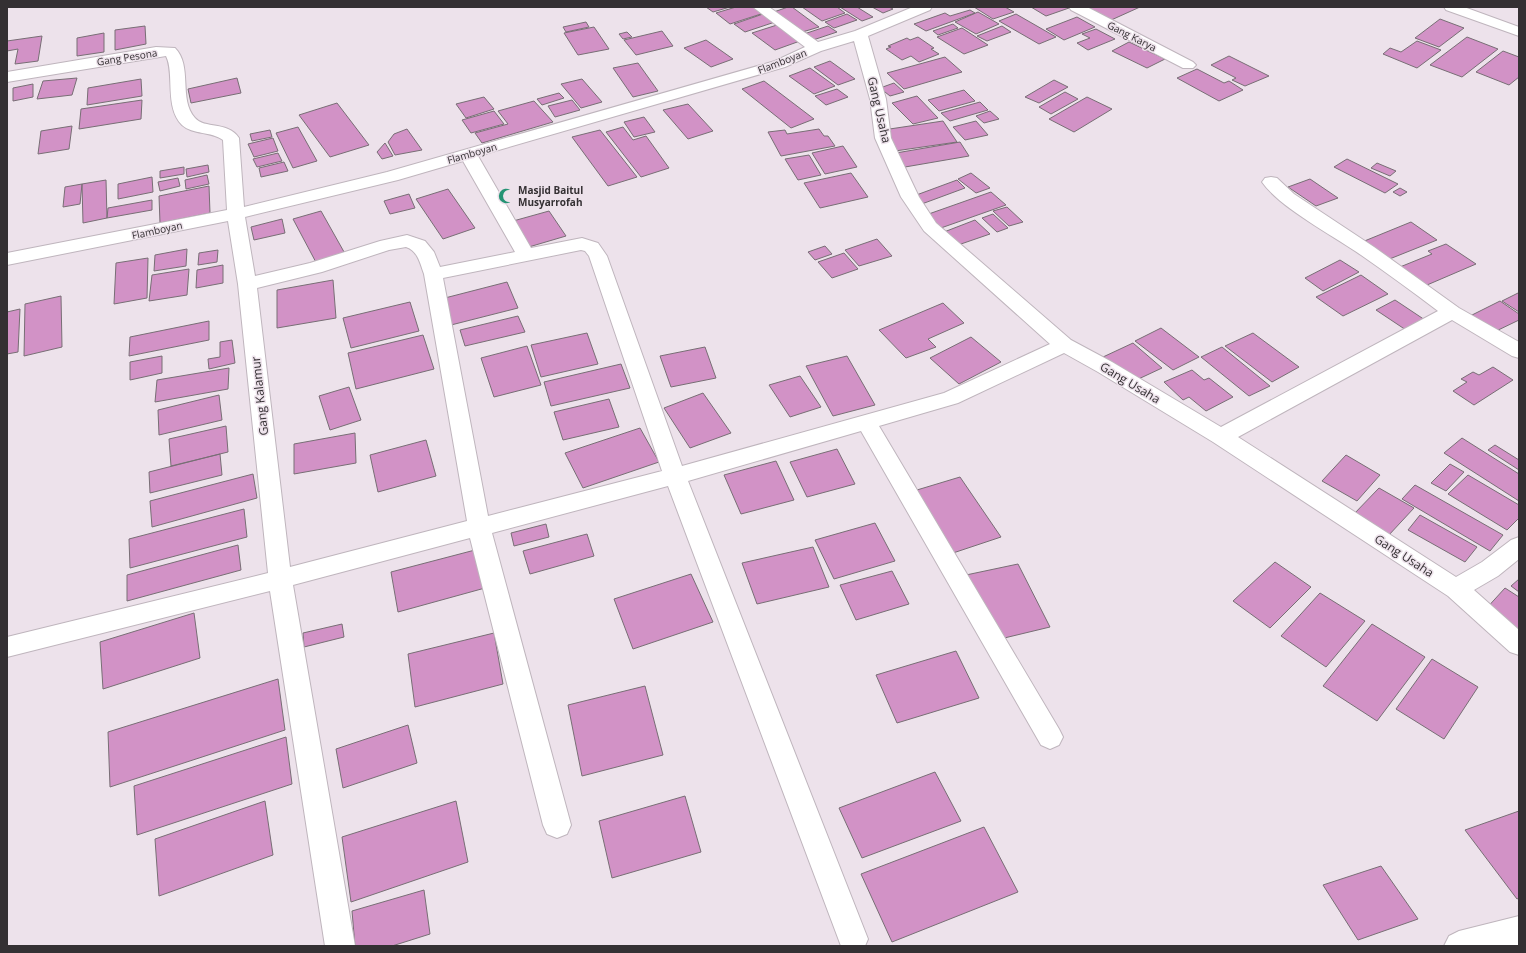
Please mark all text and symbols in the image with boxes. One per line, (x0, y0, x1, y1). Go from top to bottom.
street label: Gang Karya (1105, 18, 1159, 54)
street label: Gang Pesona (96, 45, 158, 69)
street label: Flamboyan (756, 45, 808, 77)
street label: Gang Usaha (864, 75, 895, 145)
street label: Flamboyan (445, 139, 499, 167)
place label: Masjid Baitul Musyarrofah (518, 183, 583, 209)
mosque icon: Masjid Baitul Musyarrofah (497, 187, 515, 205)
street label: Flamboyan (130, 218, 184, 242)
street label: Gang Kalamur (247, 356, 272, 436)
street label: Gang Usaha (1097, 358, 1164, 407)
street label: Gang Usaha (1371, 530, 1437, 581)

